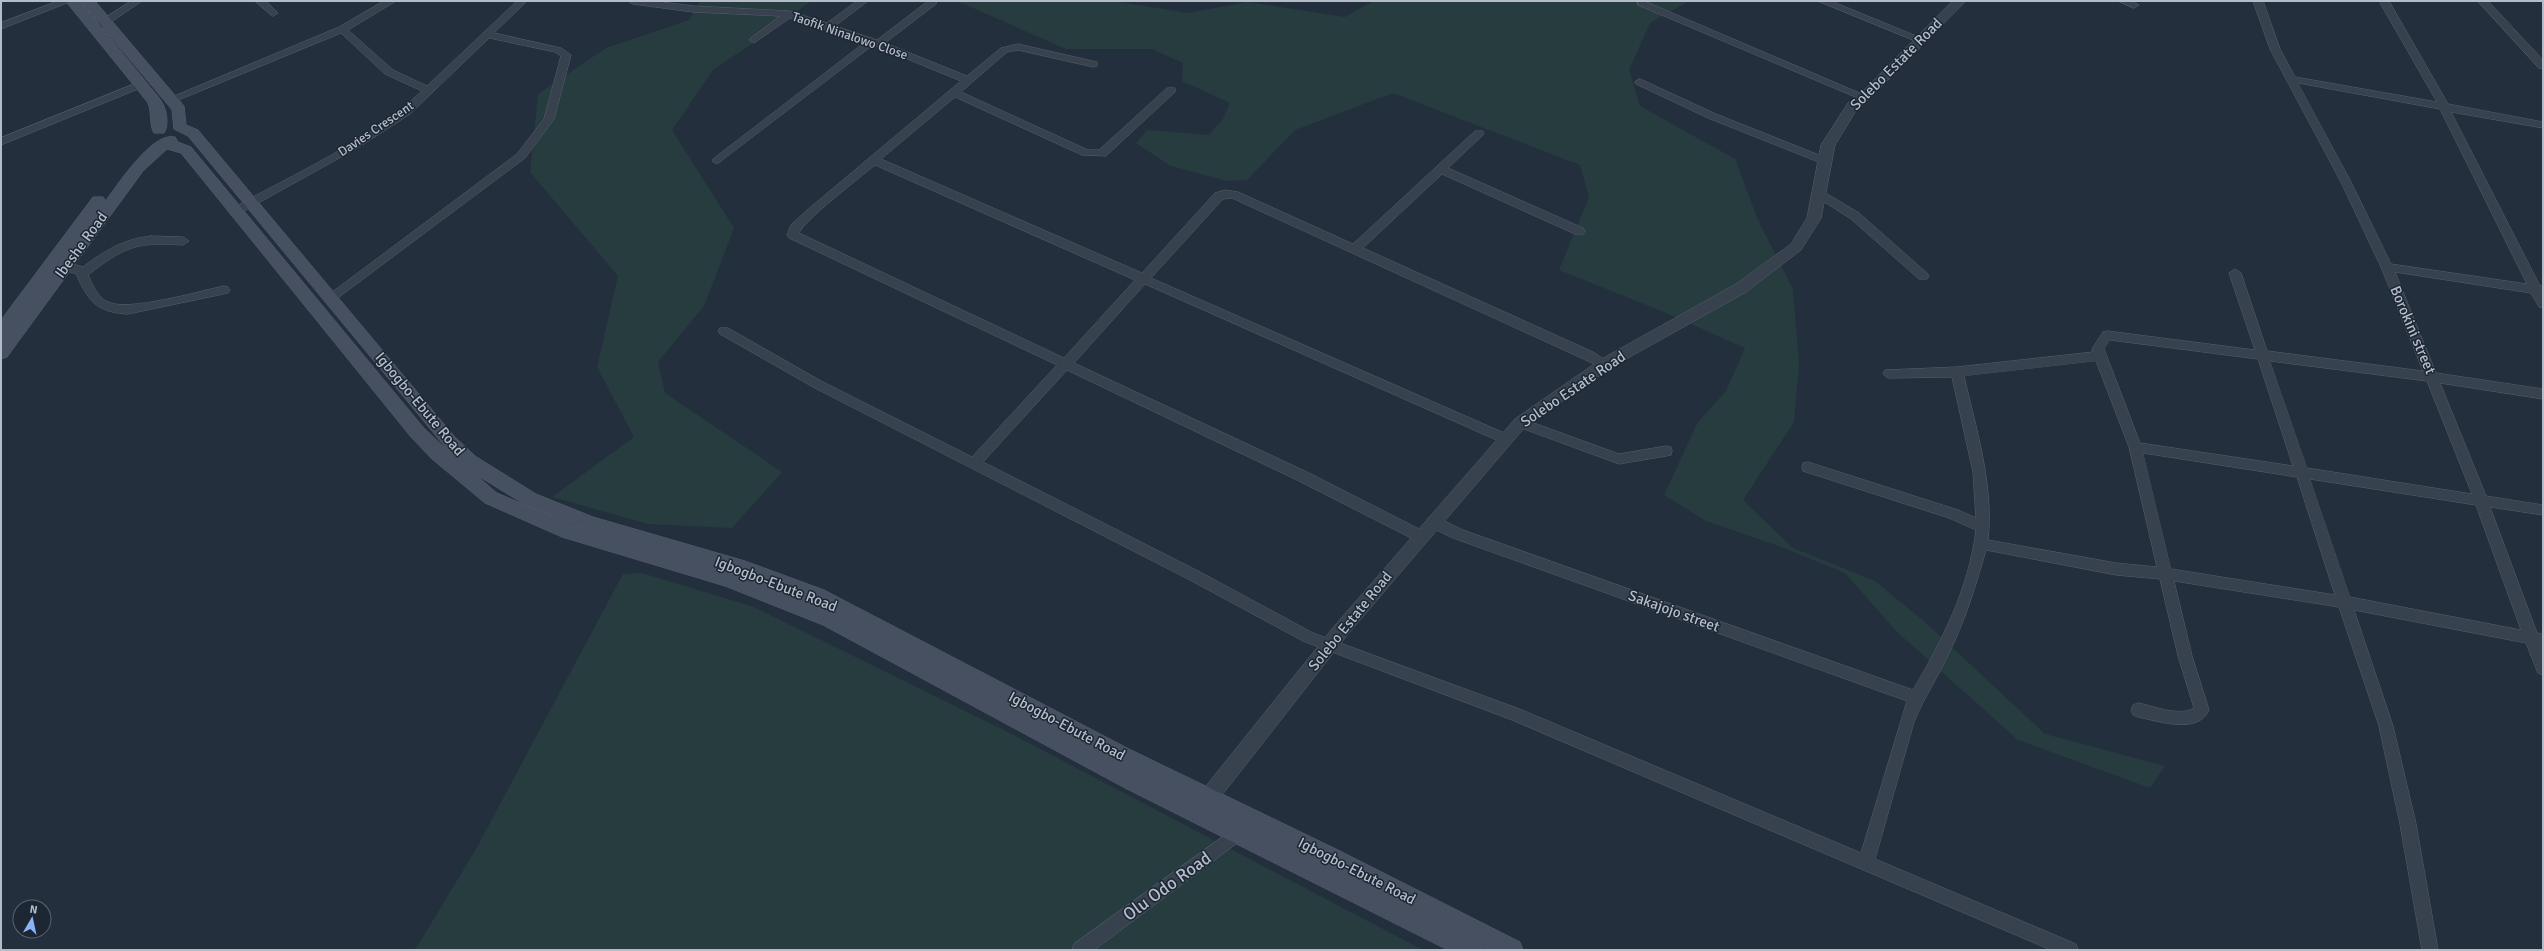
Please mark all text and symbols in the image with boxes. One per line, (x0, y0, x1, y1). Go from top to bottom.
street label: Taofik Ninalowo Close (790, 9, 910, 63)
street label: Solebo Estate Road (1846, 14, 1946, 114)
street label: Davies Crescent (335, 98, 417, 160)
street label: Ibeshe Road (51, 208, 111, 282)
street label: Borokini street (2386, 283, 2440, 377)
street label: Solebo Estate Road (1517, 347, 1629, 431)
street label: Igbogbo-Ebute Road (371, 349, 469, 459)
street label: Igbogbo-Ebute Road (712, 552, 840, 616)
street label: Solebo Estate Road (1304, 568, 1396, 674)
street label: Sakajojo street (1626, 586, 1722, 636)
street label: Igbogbo-Ebute Road (1006, 688, 1128, 764)
street label: Igbogbo-Ebute Road (1295, 834, 1419, 908)
street label: Olu Odo Road (1118, 847, 1216, 925)
north arrow (12, 899, 52, 939)
text: N (29, 903, 38, 917)

